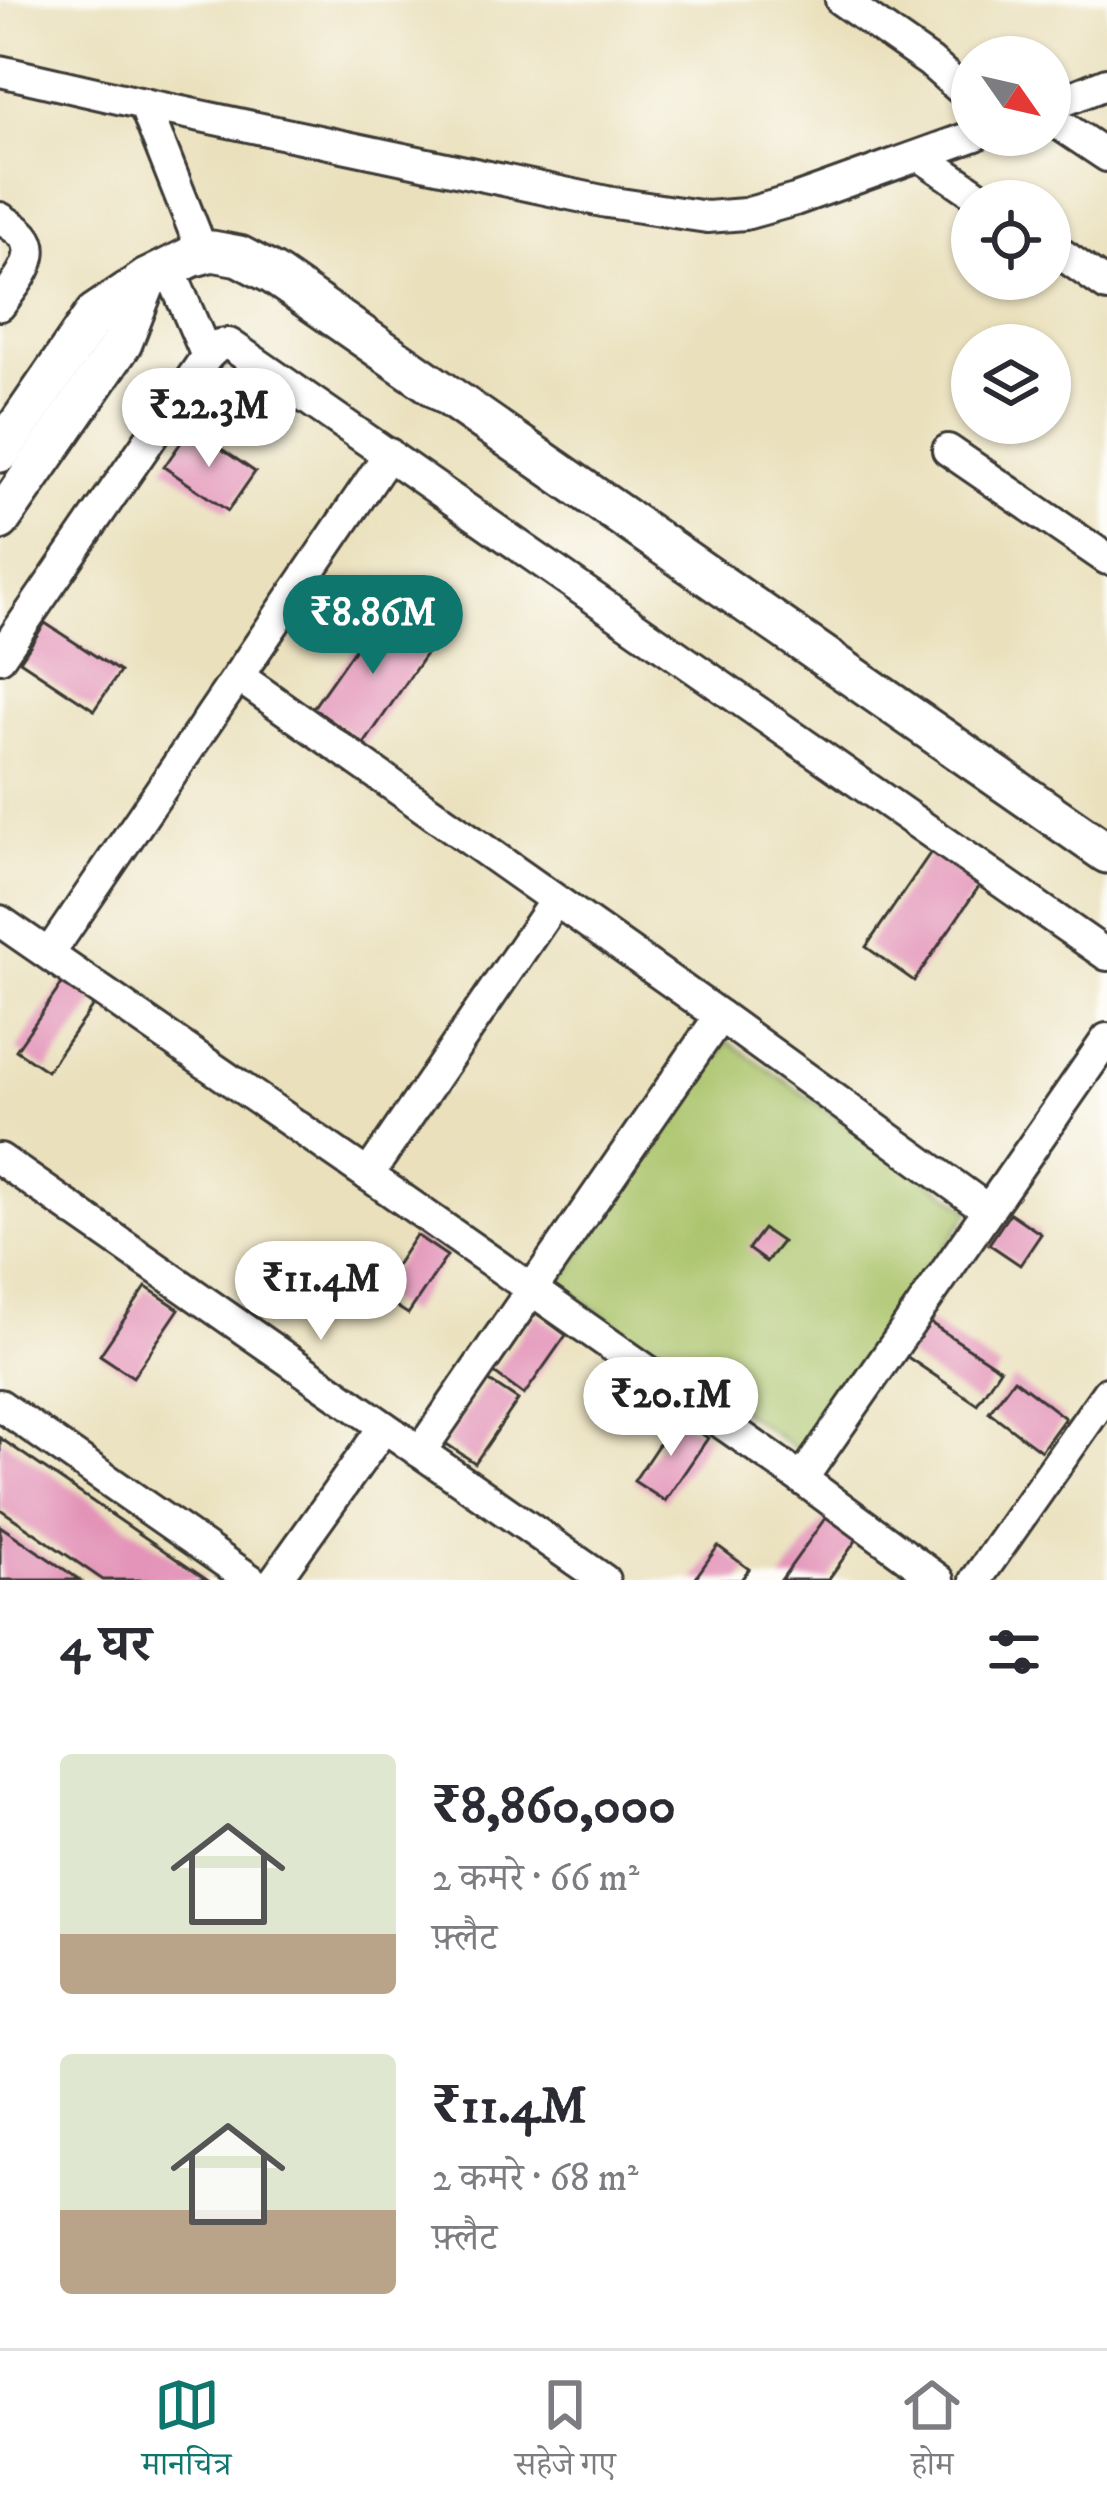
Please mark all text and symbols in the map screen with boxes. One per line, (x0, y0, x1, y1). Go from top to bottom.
north arrow (951, 36, 1071, 156)
map controls (951, 36, 1071, 444)
button: locate (951, 180, 1071, 300)
button: layers (951, 324, 1071, 444)
pin: ₹22.3M (111, 368, 307, 470)
text: ₹22.3M (149, 382, 269, 431)
pin: ₹8.86M (275, 575, 471, 677)
text: ₹8.86M (310, 589, 436, 638)
pin: ₹11.4M (223, 1241, 419, 1343)
text: ₹11.4M (262, 1255, 380, 1304)
pin: ₹20.1M (573, 1357, 769, 1459)
text: ₹20.1M (610, 1371, 732, 1420)
text: 4 घर (60, 1613, 151, 1677)
icon: filters (981, 1619, 1047, 1685)
text: ₹8,860,000 (432, 1775, 676, 1839)
icon: home (156, 1802, 300, 1946)
text: 2 कमरे · 66 m² (432, 1854, 639, 1903)
text: फ़्लैट (432, 1914, 497, 1963)
text: ₹11.4M (432, 2075, 587, 2139)
icon: home (156, 2102, 300, 2246)
text: 2 कमरे · 68 m² (432, 2154, 639, 2203)
text: फ़्लैट (432, 2214, 497, 2263)
tab: मानचित्र (142, 2372, 231, 2496)
tab: सहेजे गए (515, 2372, 616, 2496)
tab: होम (899, 2372, 965, 2496)

